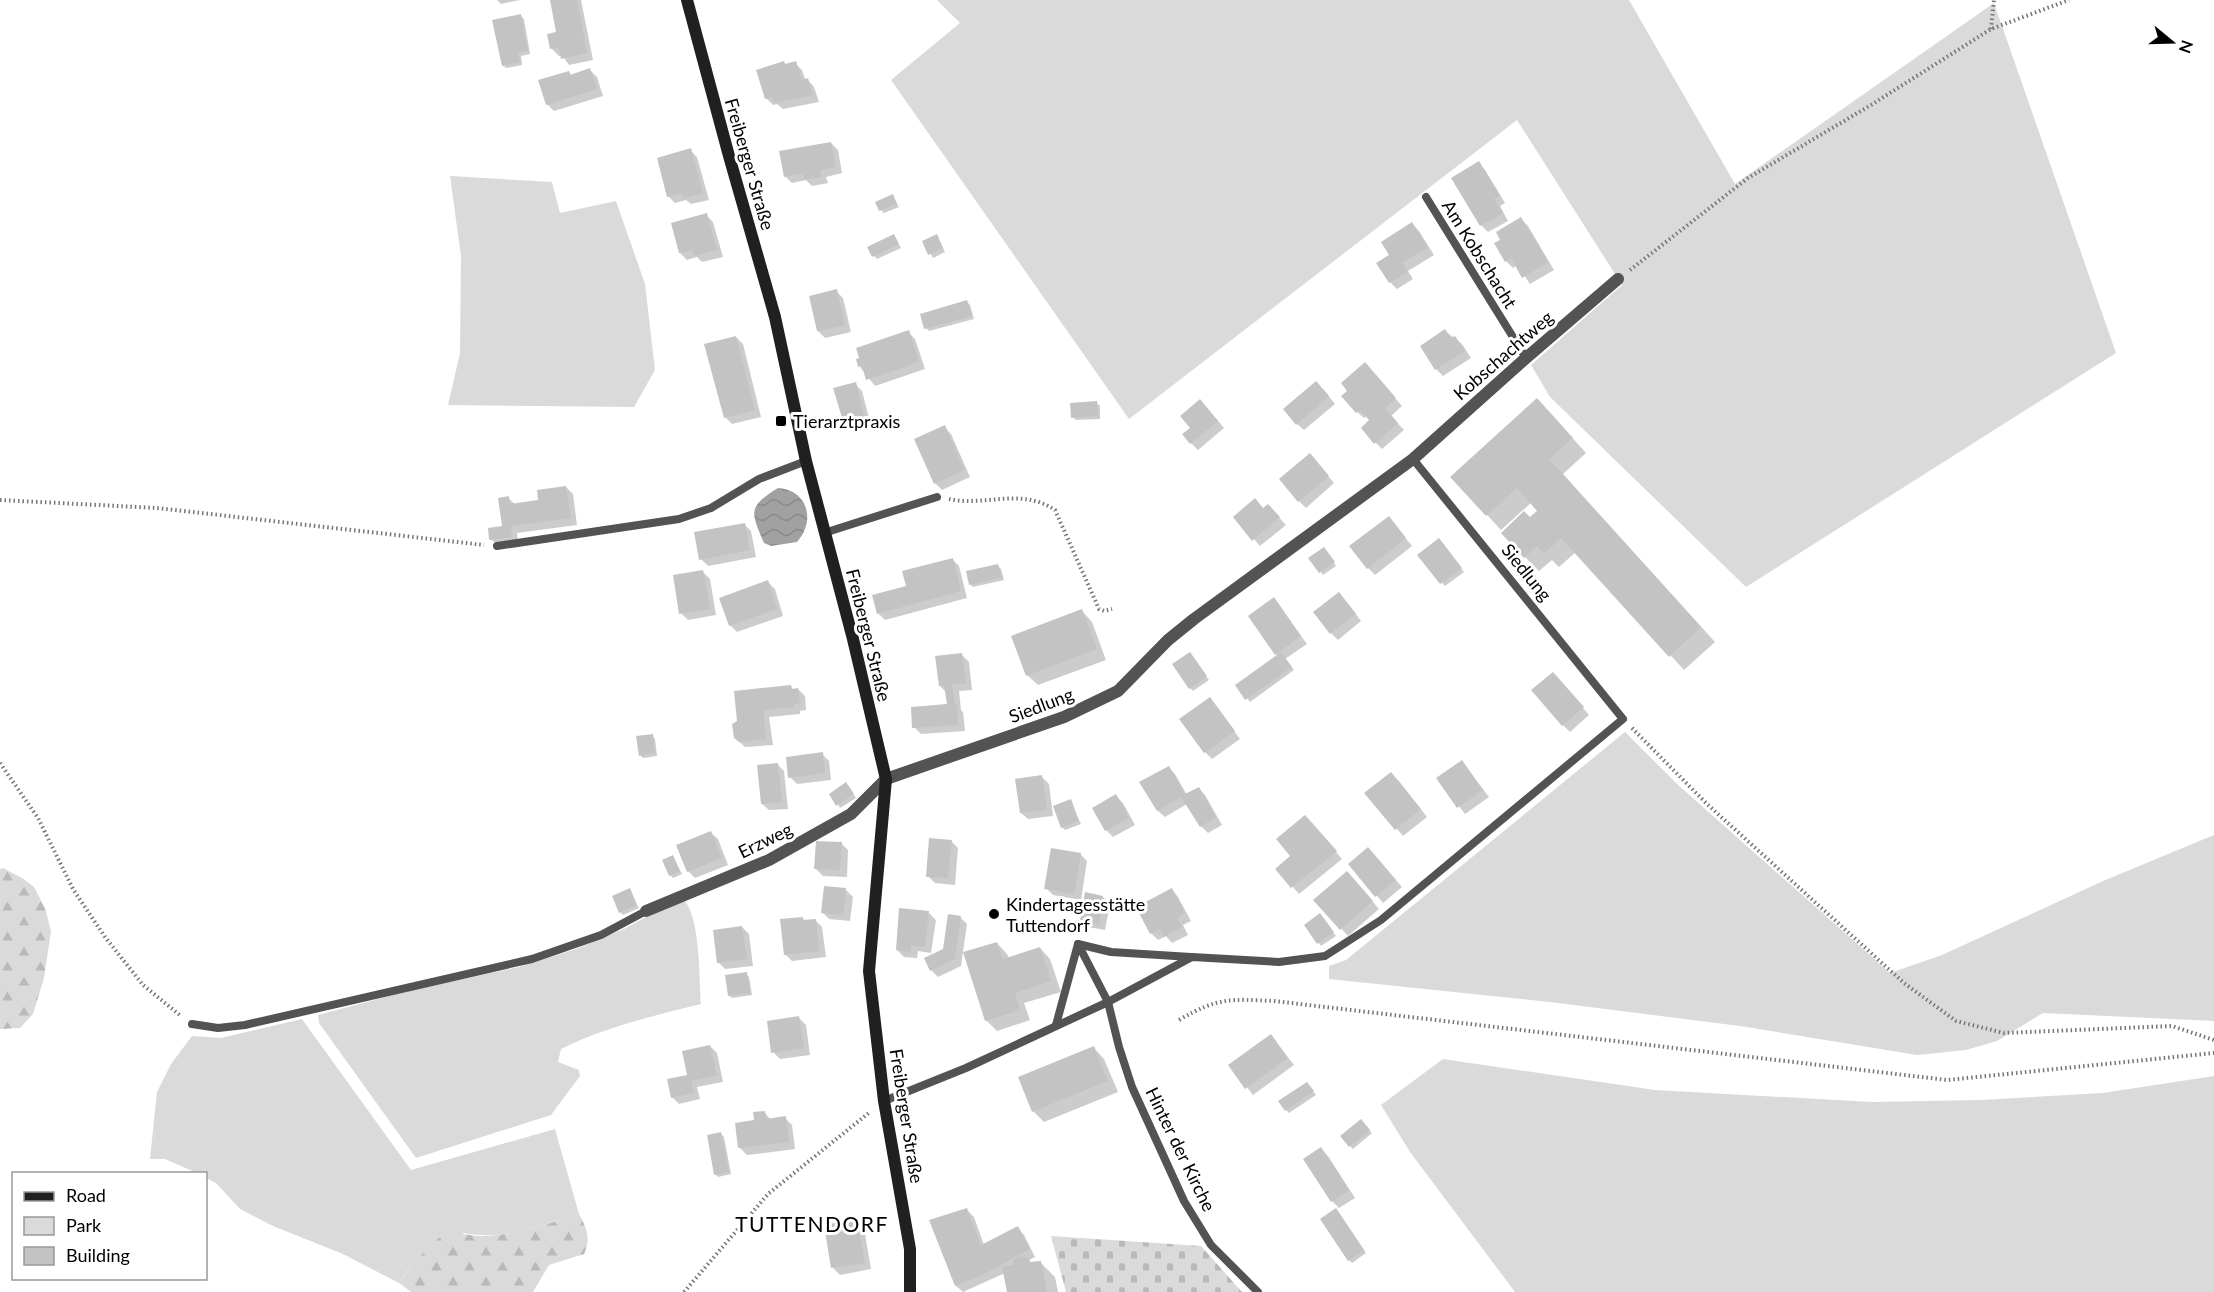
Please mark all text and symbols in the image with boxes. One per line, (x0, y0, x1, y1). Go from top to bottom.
north arrow (2142, 12, 2202, 72)
text: N (2176, 38, 2198, 56)
street label: Freiberger Straße (721, 96, 779, 232)
street label: Am Kobschacht (1438, 196, 1522, 313)
street label: Kobschachtweg (1449, 306, 1557, 404)
place label: Tierarztpraxis (793, 410, 901, 432)
marker: Tierarztpraxis (774, 414, 788, 428)
street label: Siedlung (1497, 539, 1557, 605)
street label: Freiberger Straße (842, 566, 896, 704)
street label: Siedlung (1006, 683, 1076, 727)
street label: Erzweg (734, 817, 796, 863)
place label: Kindertagesstätte Tuttendorf (1006, 893, 1145, 936)
marker: Kindertagesstätte Tuttendorf (987, 907, 1001, 921)
street label: Freiberger Straße (886, 1047, 928, 1185)
street label: Hinter der Kirche (1141, 1083, 1221, 1215)
legend (12, 1172, 207, 1280)
text: Road (66, 1184, 106, 1206)
district label: TUTTENDORF (735, 1211, 889, 1236)
text: Park (66, 1214, 102, 1236)
text: Building (66, 1244, 130, 1266)

